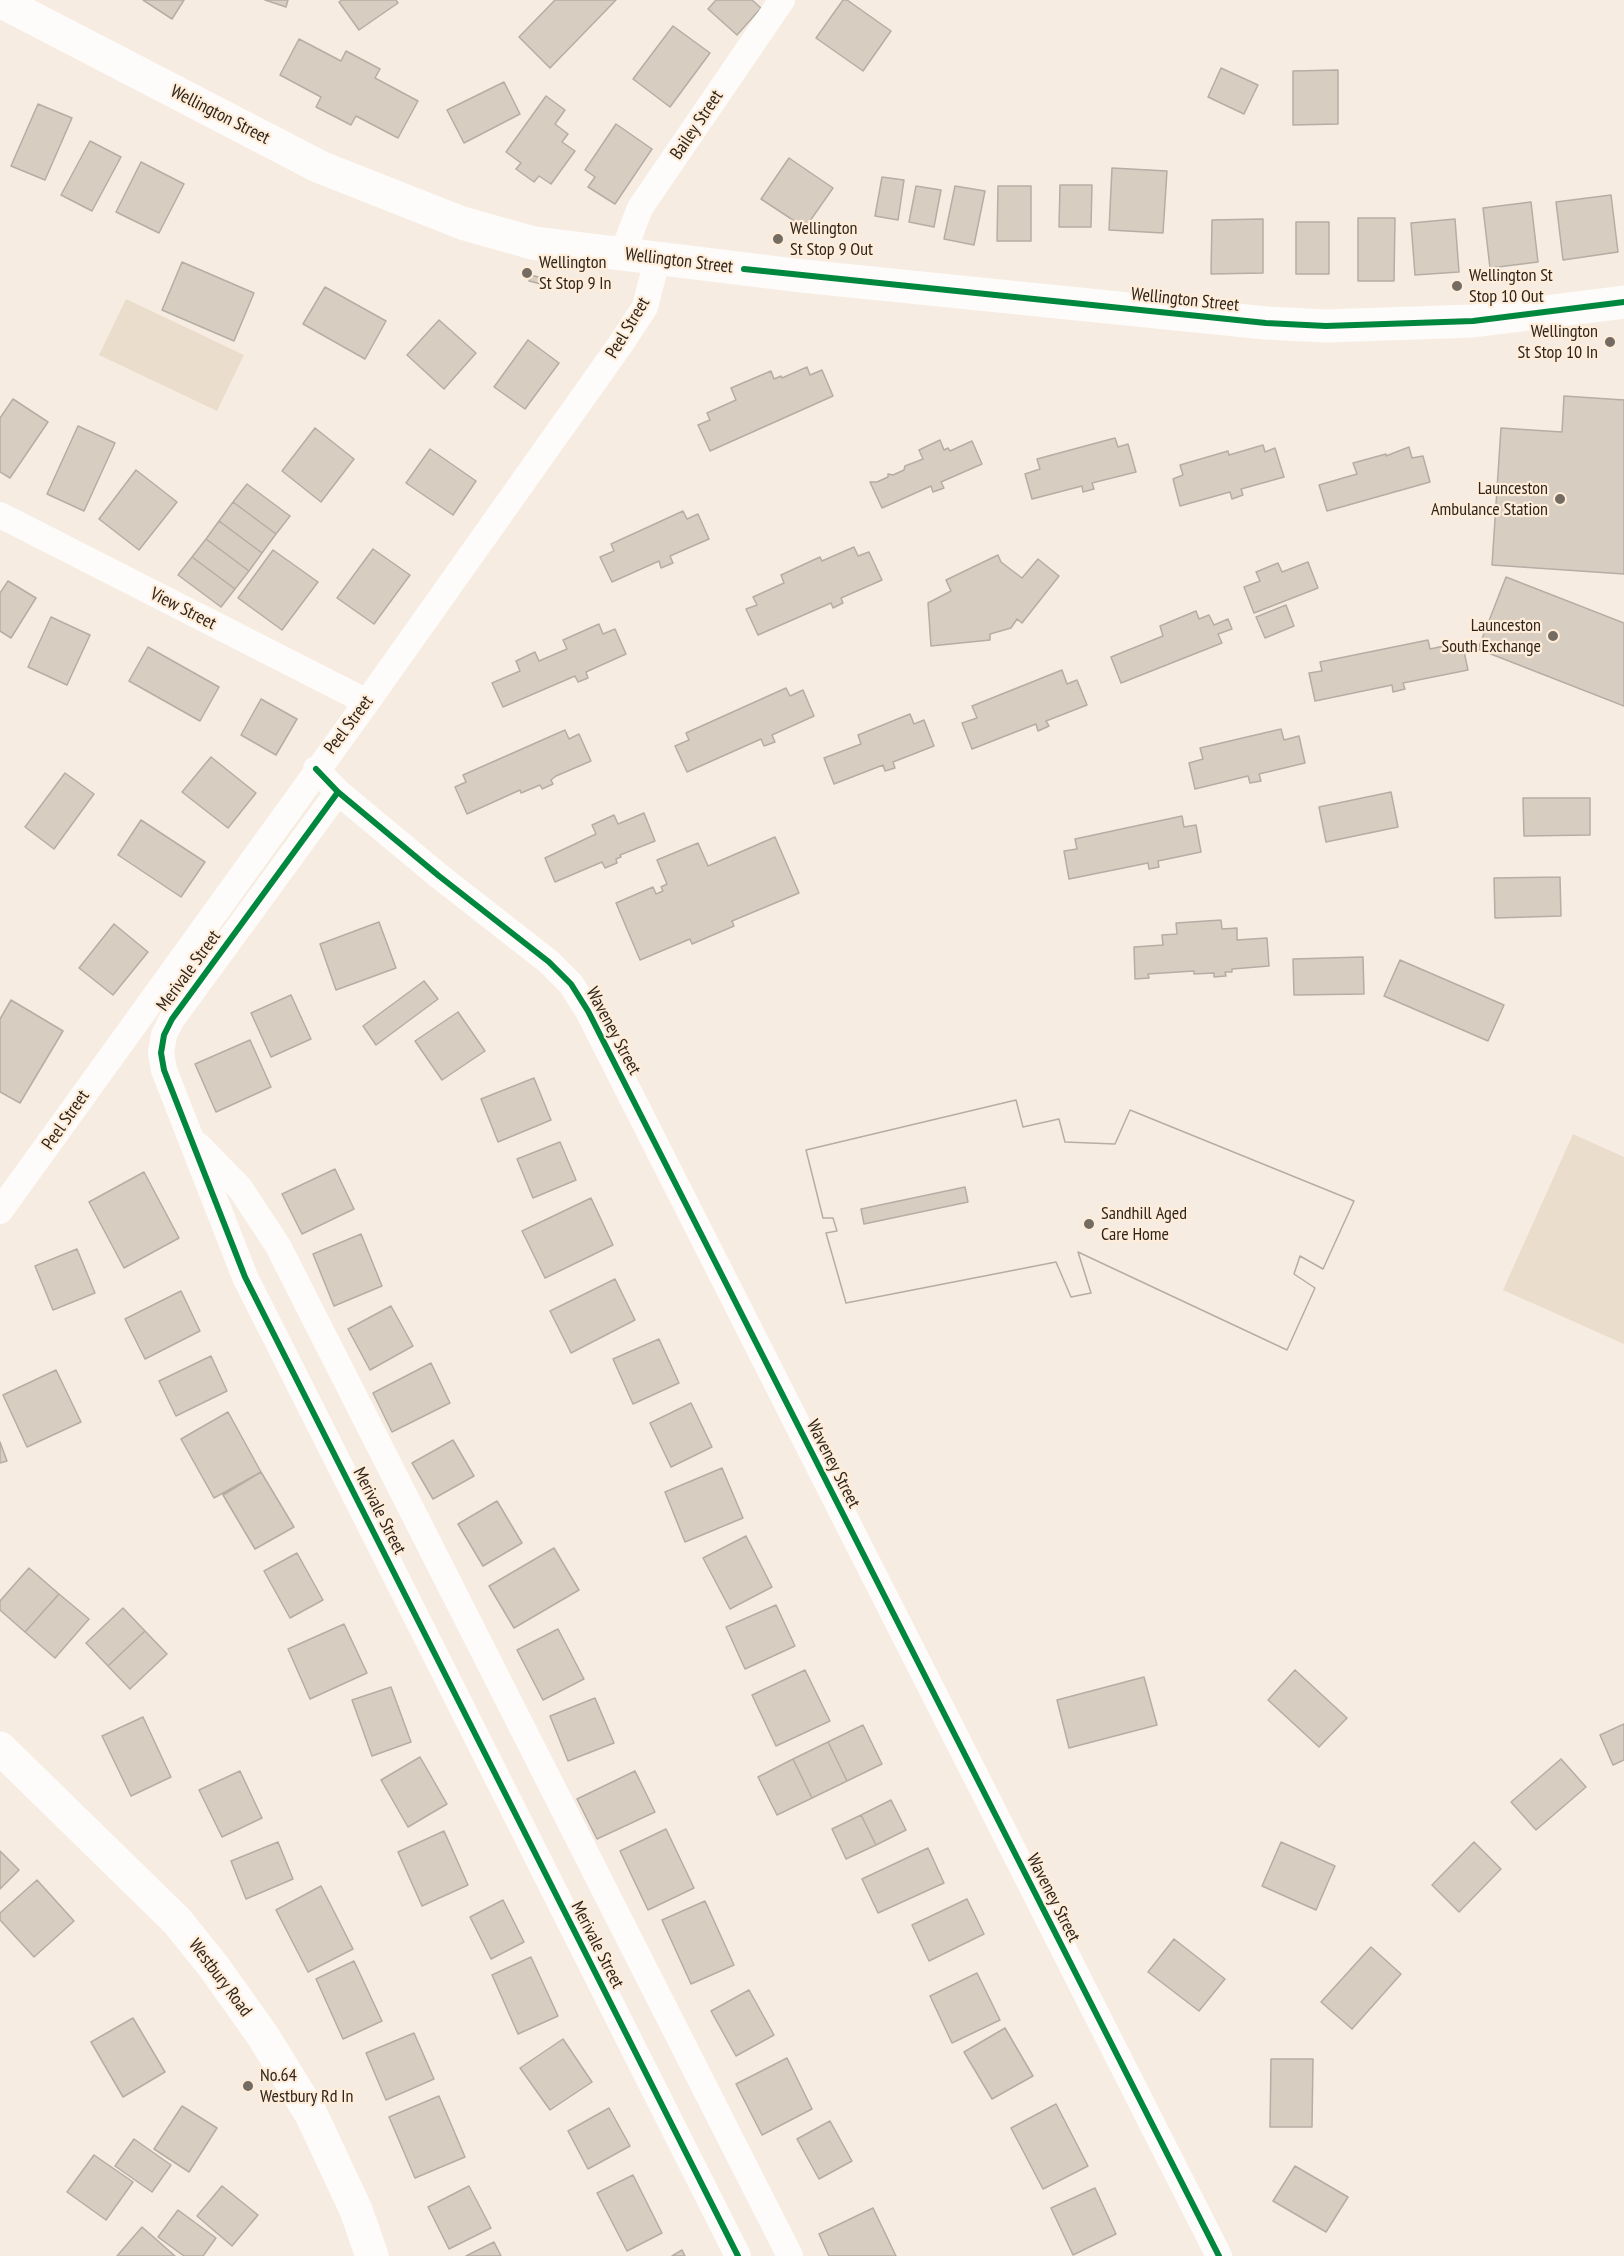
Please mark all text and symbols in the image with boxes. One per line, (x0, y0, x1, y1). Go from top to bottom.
street label: Wellington Street (167, 81, 273, 149)
street label: Bailey Street (666, 86, 728, 164)
place label: Wellington St Stop 9 Out (790, 218, 873, 260)
marker: Wellington St Stop 9 Out (771, 232, 785, 246)
street label: Wellington Street (624, 244, 734, 278)
place label: Wellington St Stop 9 In (539, 252, 611, 294)
place label: Wellington St Stop 10 Out (1469, 265, 1553, 308)
marker: Wellington St Stop 9 In (520, 266, 534, 280)
marker: Wellington St Stop 10 Out (1450, 279, 1464, 293)
street label: Wellington Street (1130, 284, 1240, 316)
street label: Peel Street (601, 293, 655, 363)
place label: Wellington St Stop 10 In (1517, 321, 1598, 364)
marker: Wellington St Stop 10 In (1603, 335, 1617, 349)
place label: Launceston Ambulance Station (1431, 478, 1548, 520)
marker: Launceston Ambulance Station (1553, 492, 1567, 506)
street label: View Street (146, 583, 220, 635)
place label: Launceston South Exchange (1442, 615, 1541, 658)
marker: Launceston South Exchange (1546, 629, 1560, 643)
street label: Peel Street (320, 692, 378, 758)
street label: Merivale Street (152, 926, 226, 1016)
street label: Waveney Street (581, 984, 645, 1078)
street label: Peel Street (38, 1086, 94, 1154)
place label: Sandhill Aged Care Home (1101, 1203, 1187, 1246)
marker: Sandhill Aged Care Home (1082, 1217, 1096, 1231)
street label: Waveney Street (802, 1416, 864, 1512)
street label: Merivale Street (348, 1464, 410, 1558)
street label: Waveney Street (1022, 1850, 1084, 1946)
street label: Merivale Street (566, 1898, 628, 1992)
street label: Westbury Road (184, 1935, 256, 2021)
place label: No.64 Westbury Rd In (260, 2065, 353, 2108)
marker: No.64 Westbury Rd In (241, 2079, 255, 2093)

